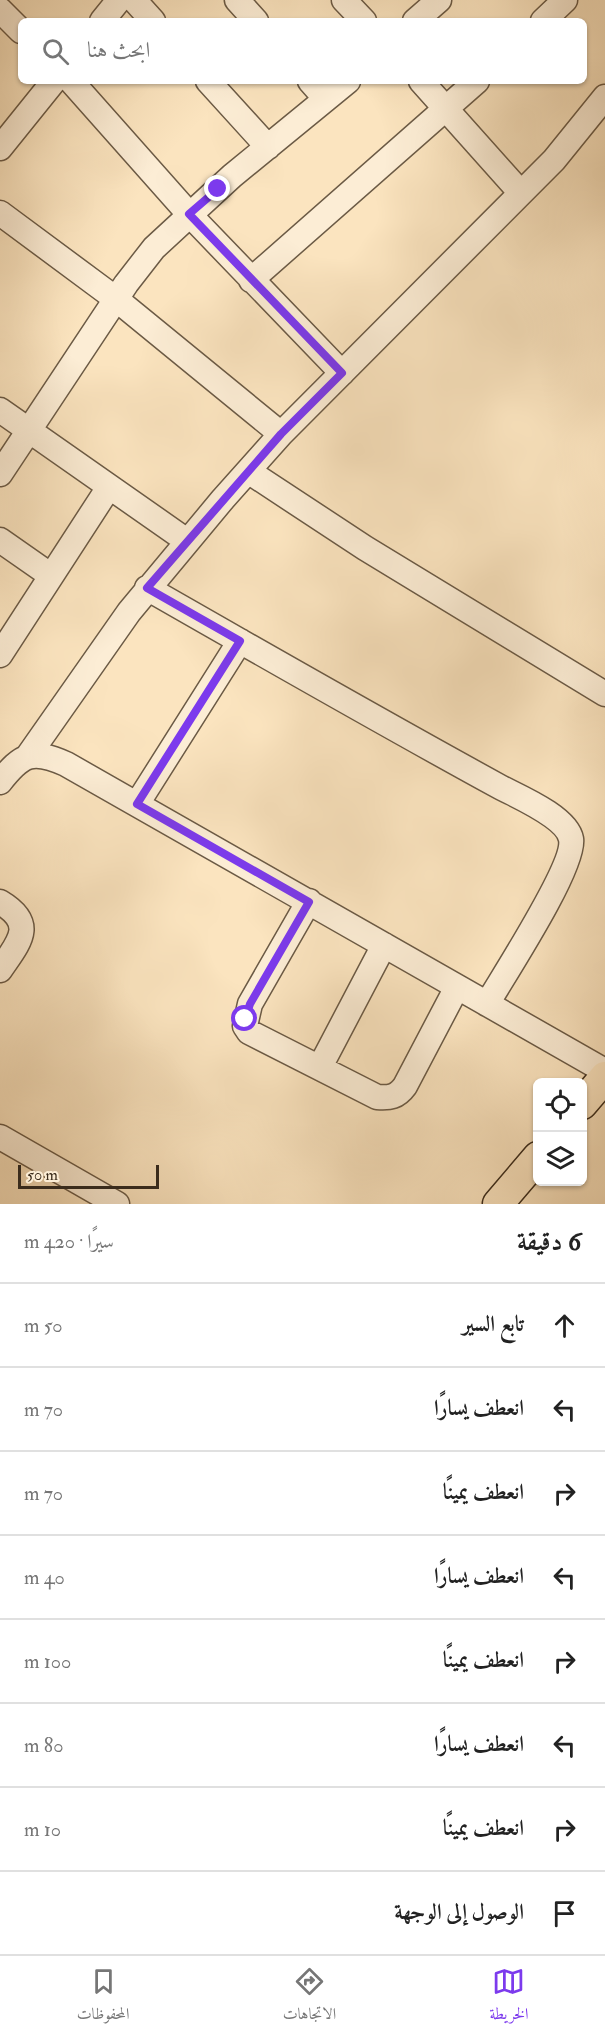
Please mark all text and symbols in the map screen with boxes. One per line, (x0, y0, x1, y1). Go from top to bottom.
search box (18, 18, 587, 84)
icon: search (39, 35, 72, 68)
text: ابحث هنا (87, 36, 150, 64)
route end (204, 175, 230, 201)
route start (231, 1005, 257, 1031)
map controls (533, 1078, 587, 1186)
button: locate (533, 1078, 587, 1132)
button: layers (533, 1132, 587, 1186)
scale bar (18, 1162, 159, 1190)
text: 50 m (27, 1165, 58, 1185)
text: 6 دقيقة (517, 1226, 581, 1258)
text: سيرًا · 420 m (24, 1229, 114, 1254)
icon: ahead (548, 1309, 581, 1342)
text: تابع السير (462, 1310, 524, 1338)
text: 50 m (24, 1313, 63, 1338)
icon: left (548, 1393, 581, 1426)
text: انعطف يسارًا (434, 1394, 524, 1422)
text: 70 m (24, 1397, 63, 1422)
icon: right (548, 1477, 581, 1510)
text: انعطف يمينًا (443, 1478, 524, 1506)
text: 70 m (24, 1481, 63, 1506)
icon: left (548, 1561, 581, 1594)
text: انعطف يسارًا (434, 1562, 524, 1590)
text: 40 m (24, 1565, 65, 1590)
icon: right (548, 1645, 581, 1678)
text: انعطف يمينًا (443, 1646, 524, 1674)
text: 100 m (24, 1649, 71, 1674)
icon: left (548, 1729, 581, 1762)
text: انعطف يسارًا (434, 1730, 524, 1758)
text: 80 m (24, 1733, 63, 1758)
icon: right (548, 1813, 581, 1846)
text: انعطف يمينًا (443, 1814, 524, 1842)
text: 10 m (24, 1817, 61, 1842)
icon: arrive (548, 1897, 581, 1930)
text: الوصول إلى الوجهة (394, 1898, 524, 1926)
tab: المحفوظات (77, 1965, 129, 2029)
tab: الاتجاهات (283, 1965, 336, 2029)
tab: الخريطة (489, 1965, 528, 2029)

